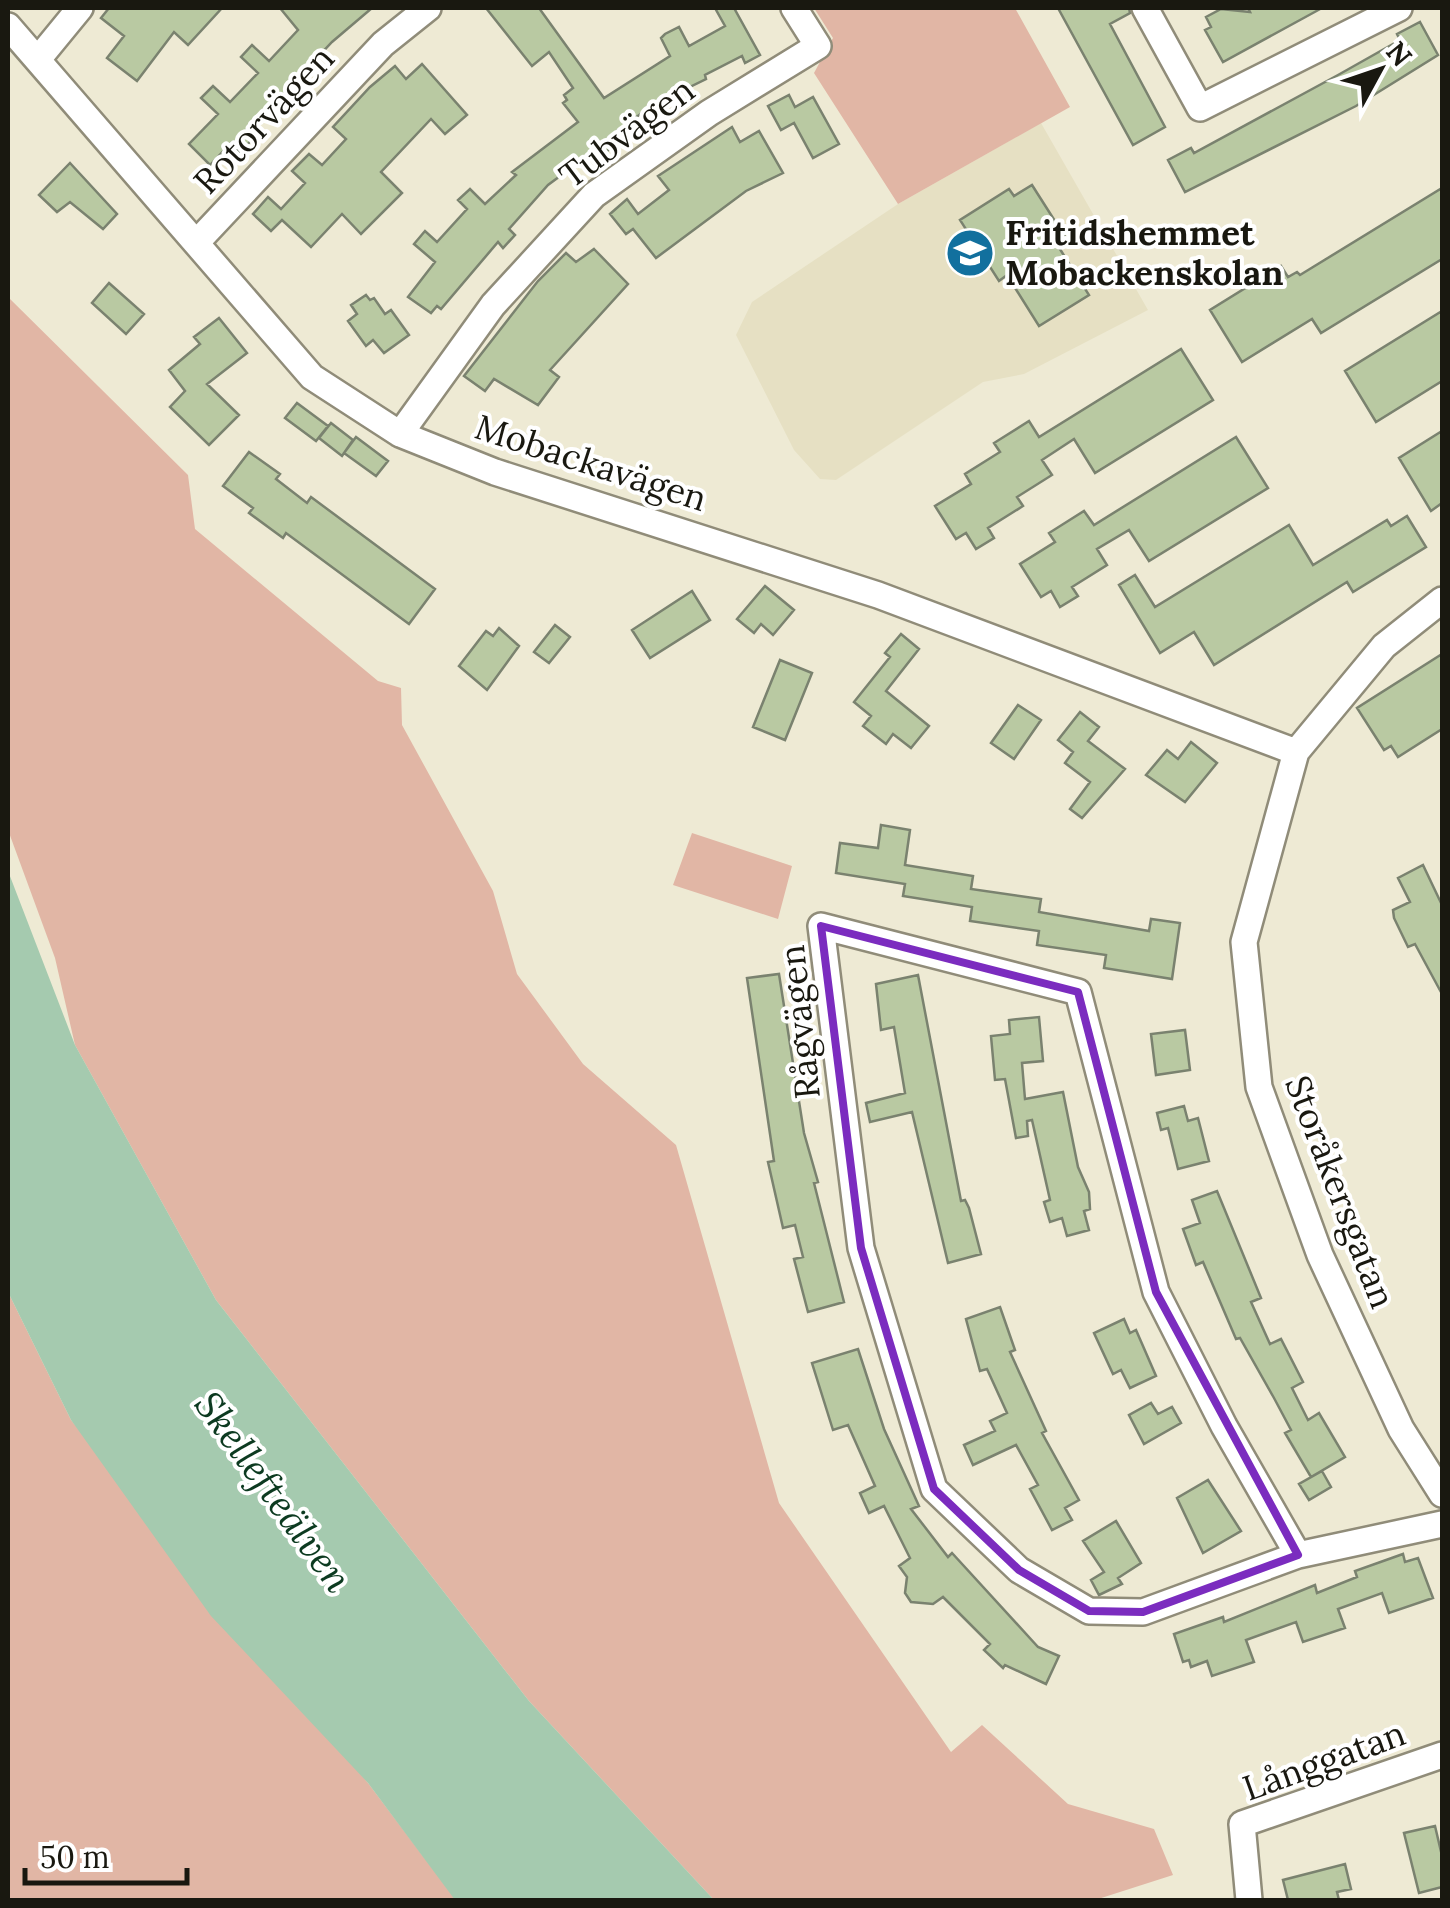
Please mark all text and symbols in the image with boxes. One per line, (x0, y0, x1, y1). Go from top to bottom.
north arrow (1330, 20, 1430, 120)
text: N (1378, 34, 1420, 74)
street label: Rotorvägen (184, 36, 344, 203)
street label: Tubvägen (550, 67, 703, 198)
place label: Fritidshemmet Mobackenskolan (1005, 210, 1284, 295)
school or university icon: Fritidshemmet Mobackenskolan (944, 227, 996, 279)
street label: Mobackavägen (470, 404, 713, 521)
street label: Rågvägen (769, 943, 830, 1101)
street label: Storåkersgatan (1275, 1069, 1405, 1315)
water label: Skellefteälven (184, 1382, 363, 1602)
street label: Långgatan (1236, 1710, 1411, 1811)
scale bar (25, 1823, 188, 1885)
text: 50 m (40, 1838, 110, 1876)

